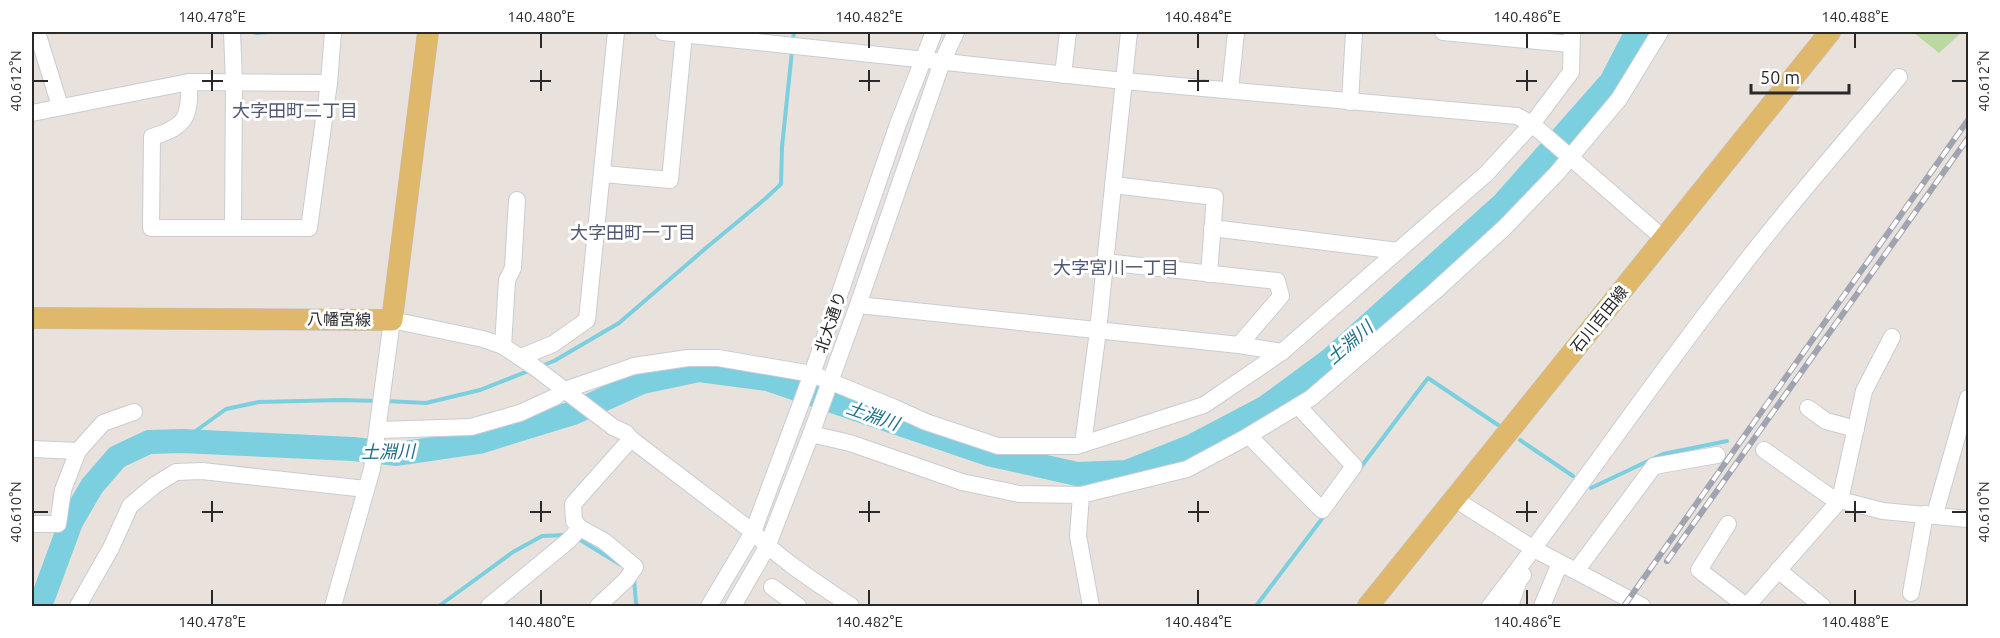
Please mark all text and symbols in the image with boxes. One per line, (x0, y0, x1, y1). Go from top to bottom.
text: 140.478°E (178, 8, 246, 25)
text: 140.480°E (507, 8, 575, 25)
text: 140.482°E (835, 8, 903, 25)
text: 140.484°E (1164, 8, 1232, 25)
text: 140.486°E (1493, 8, 1561, 25)
text: 140.488°E (1821, 8, 1889, 25)
text: 40.612°N (7, 50, 24, 112)
text: 40.612°N (1975, 50, 1992, 112)
scale bar (1751, 57, 1848, 95)
text: 50 m (1760, 67, 1800, 87)
district label: 大字田町二丁目 (232, 100, 358, 120)
district label: 大字田町一丁目 (570, 222, 696, 242)
district label: 大字宮川一丁目 (1053, 257, 1179, 277)
street label: 石川百田線 (1567, 282, 1631, 356)
street label: 北大通り (811, 289, 849, 355)
street label: 八幡宮線 (307, 309, 371, 329)
water label: 土淵川 (1322, 315, 1377, 367)
water label: 土淵川 (844, 397, 904, 434)
water label: 土淵川 (361, 440, 417, 461)
text: 40.610°N (7, 481, 24, 543)
text: 40.610°N (1975, 481, 1992, 543)
text: 140.478°E (178, 613, 246, 630)
text: 140.480°E (507, 613, 575, 630)
text: 140.482°E (835, 613, 903, 630)
text: 140.484°E (1164, 613, 1232, 630)
text: 140.486°E (1493, 613, 1561, 630)
text: 140.488°E (1821, 613, 1889, 630)

